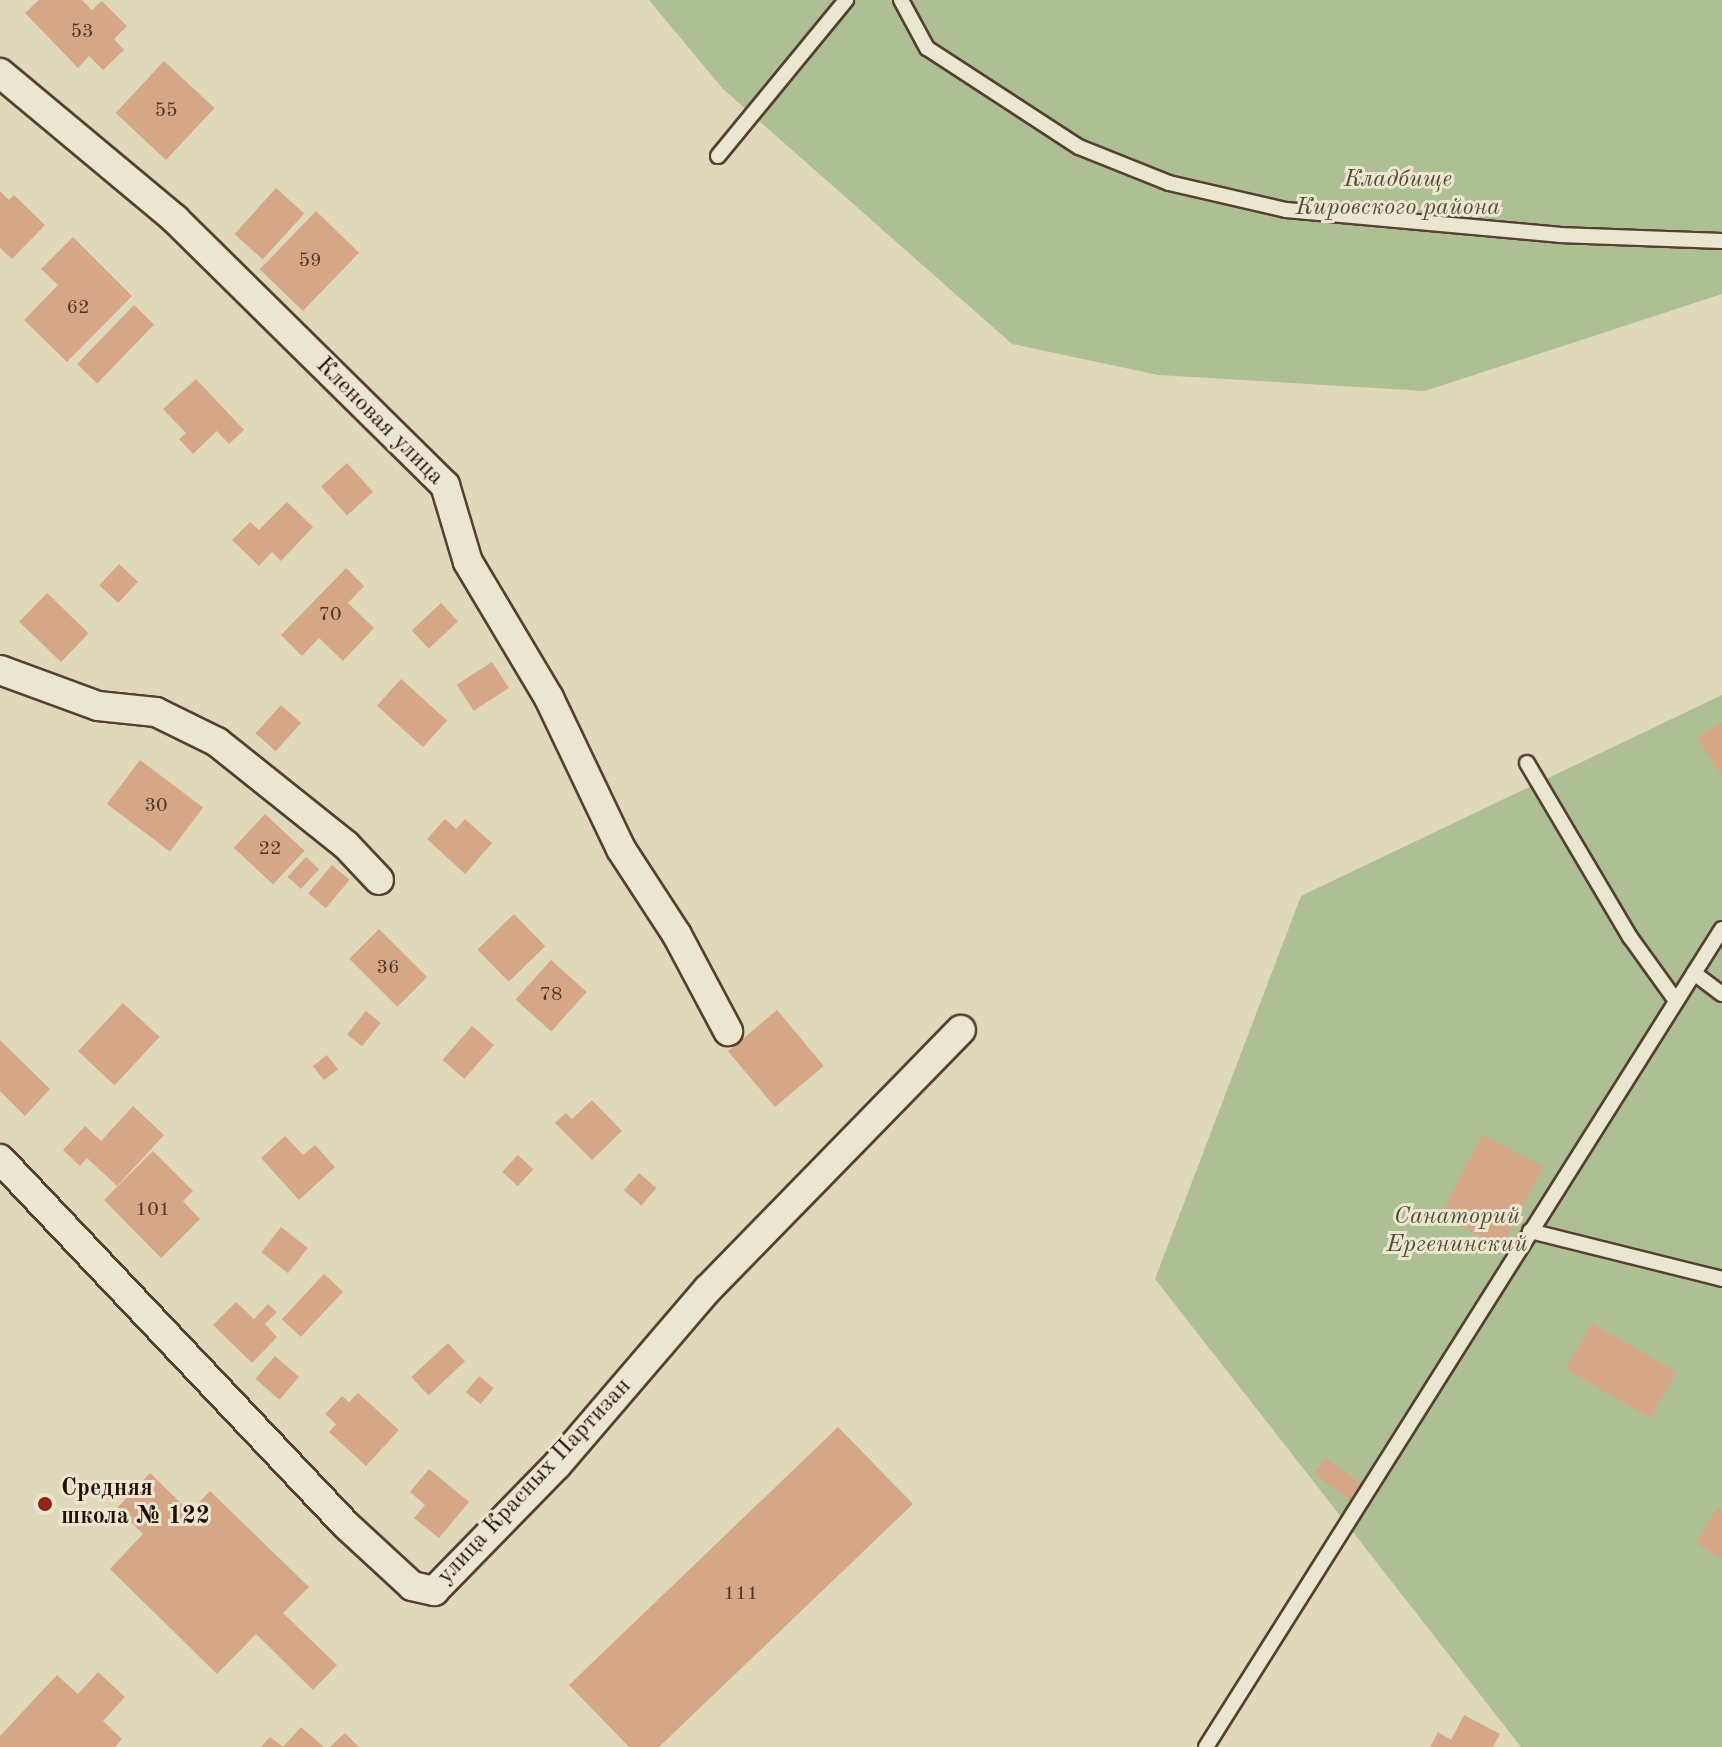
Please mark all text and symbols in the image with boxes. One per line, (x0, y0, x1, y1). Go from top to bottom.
house number: 53 (70, 20, 94, 44)
house number: 55 (154, 99, 178, 123)
park label: Кладбище Кировского района (1296, 167, 1500, 223)
house number: 59 (298, 249, 322, 273)
house number: 62 (66, 296, 90, 320)
street label: Кленовая улица (309, 352, 449, 492)
house number: 70 (318, 603, 342, 627)
house number: 30 (144, 794, 168, 818)
house number: 22 (258, 837, 282, 861)
house number: 36 (376, 956, 400, 980)
house number: 78 (539, 983, 563, 1007)
house number: 101 (136, 1198, 170, 1222)
park label: Санаторий Ергенинский (1386, 1204, 1528, 1260)
street label: улица Красных Партизан (432, 1373, 638, 1591)
place label: Средняя школа № 122 (61, 1476, 210, 1532)
marker: Средняя школа № 122 (36, 1495, 54, 1513)
house number: 111 (724, 1582, 758, 1606)

